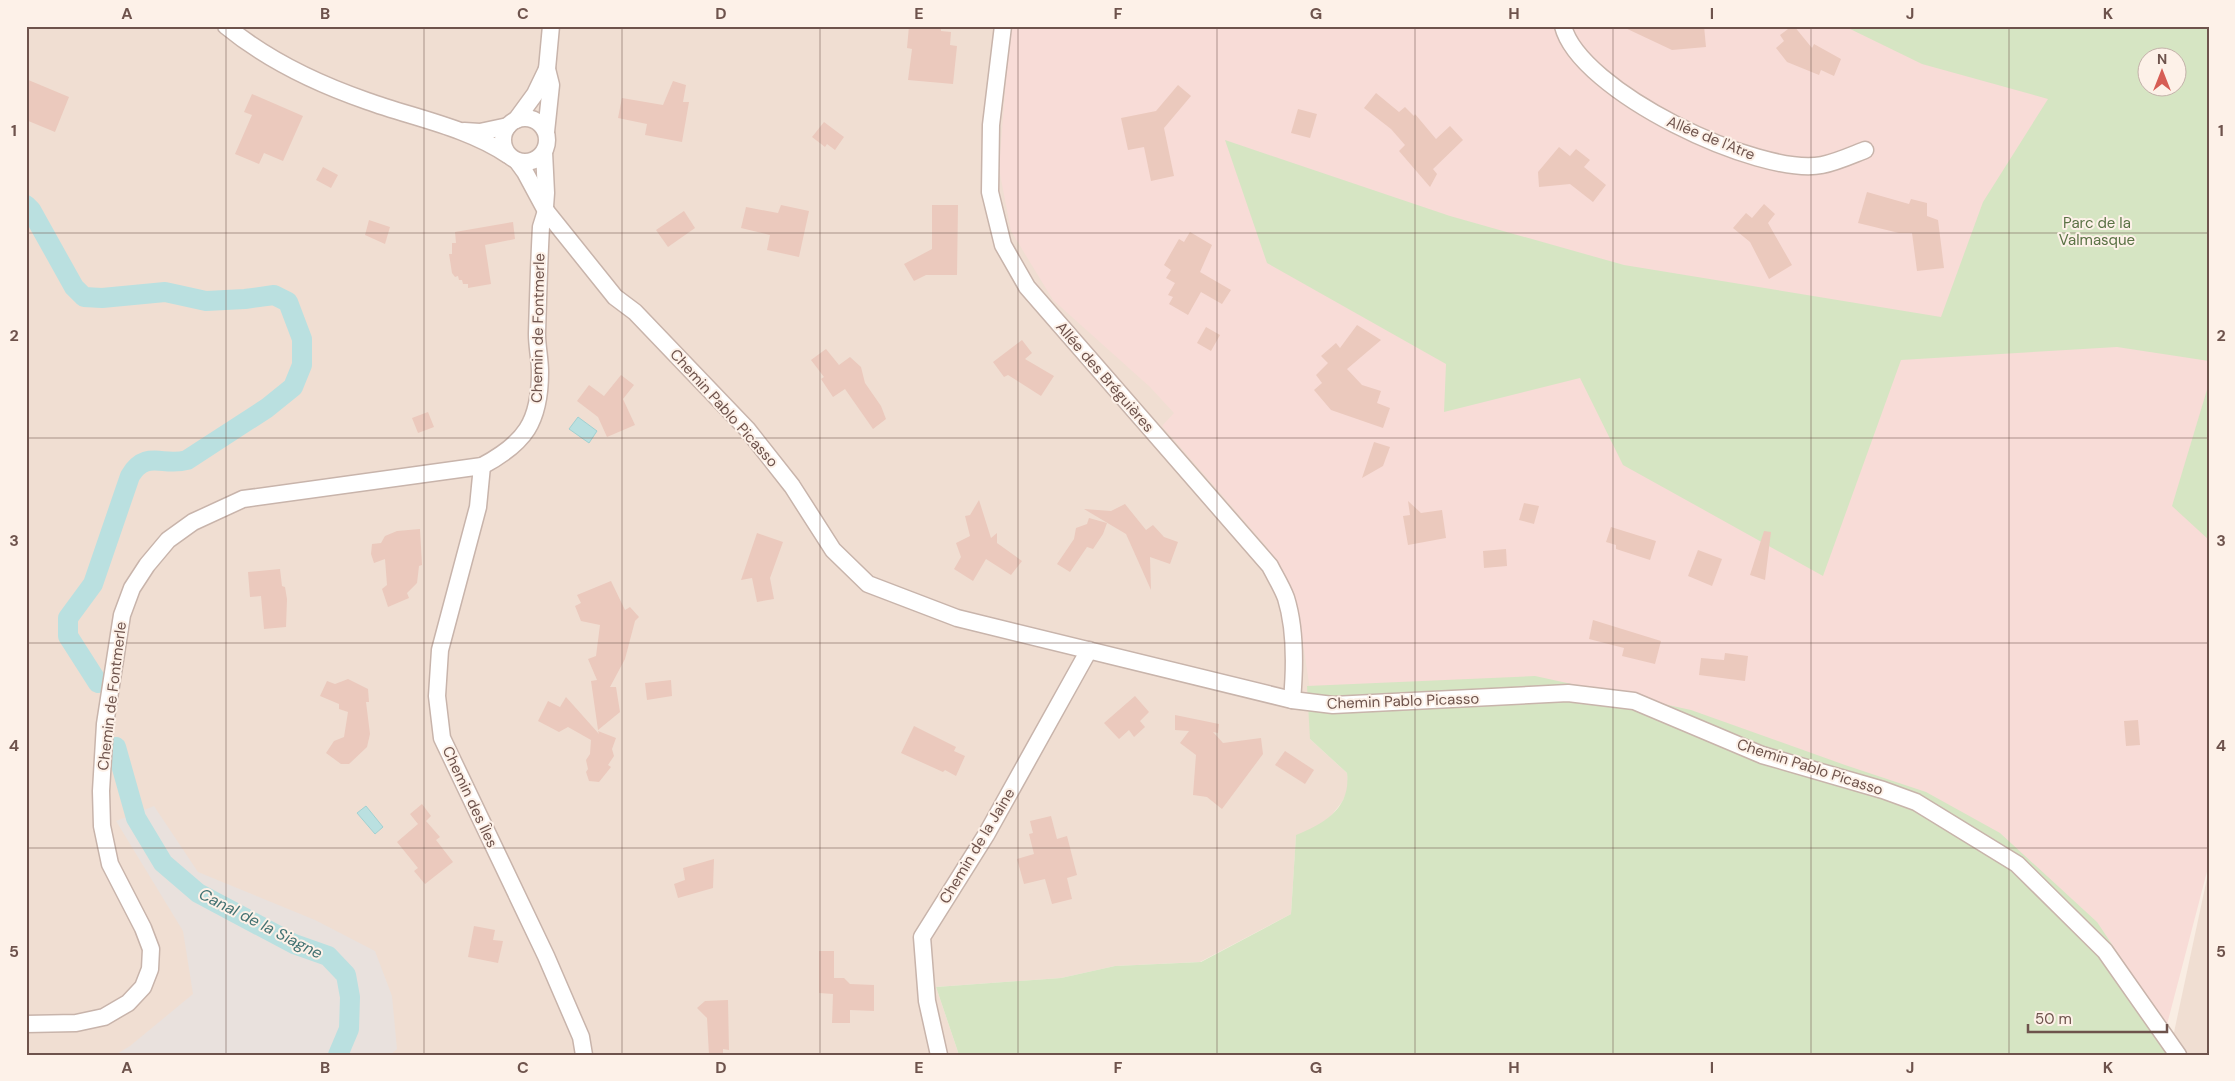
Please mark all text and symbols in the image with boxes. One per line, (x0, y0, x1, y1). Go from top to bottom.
text: A (121, 3, 133, 24)
text: B (320, 3, 330, 24)
text: C (517, 3, 529, 24)
text: D (715, 3, 727, 24)
text: E (914, 3, 924, 24)
text: F (1114, 3, 1123, 24)
text: G (1310, 3, 1322, 24)
text: H (1508, 3, 1520, 24)
text: I (1710, 3, 1714, 24)
text: J (1906, 3, 1914, 24)
text: K (2103, 3, 2114, 24)
north arrow (2138, 48, 2188, 98)
text: N (2157, 50, 2167, 68)
street label: Allée de l'Atre (1664, 111, 1758, 165)
text: 1 (11, 120, 17, 141)
text: 1 (2218, 120, 2224, 141)
park label: Parc de la Valmasque (2059, 213, 2135, 250)
street label: Chemin de Fontmerle (527, 253, 549, 403)
street label: Allée des Bréguières (1051, 317, 1159, 437)
text: 2 (9, 325, 19, 346)
text: 2 (2216, 325, 2226, 346)
street label: Chemin Pablo Picasso (666, 345, 783, 471)
text: 3 (9, 530, 19, 551)
text: 3 (2216, 530, 2226, 551)
street label: Chemin de Fontmerle (93, 620, 131, 772)
street label: Chemin Pablo Picasso (1326, 688, 1480, 714)
street label: Chemin Pablo Picasso (1734, 734, 1886, 800)
text: 4 (9, 735, 19, 756)
text: 4 (2216, 735, 2226, 756)
street label: Chemin des Îles (438, 743, 502, 851)
street label: Chemin de la Jaine (935, 785, 1019, 907)
water label: Canal de la Siagne (195, 883, 326, 964)
text: 5 (9, 941, 19, 962)
text: 5 (2216, 941, 2226, 962)
scale bar (2028, 1001, 2166, 1033)
text: 50 m (2035, 1009, 2072, 1029)
text: A (121, 1057, 133, 1078)
text: B (320, 1057, 330, 1078)
text: C (517, 1057, 529, 1078)
text: D (715, 1057, 727, 1078)
text: E (914, 1057, 924, 1078)
text: F (1114, 1057, 1123, 1078)
text: G (1310, 1057, 1322, 1078)
text: H (1508, 1057, 1520, 1078)
text: I (1710, 1057, 1714, 1078)
text: J (1906, 1057, 1914, 1078)
text: K (2103, 1057, 2114, 1078)

